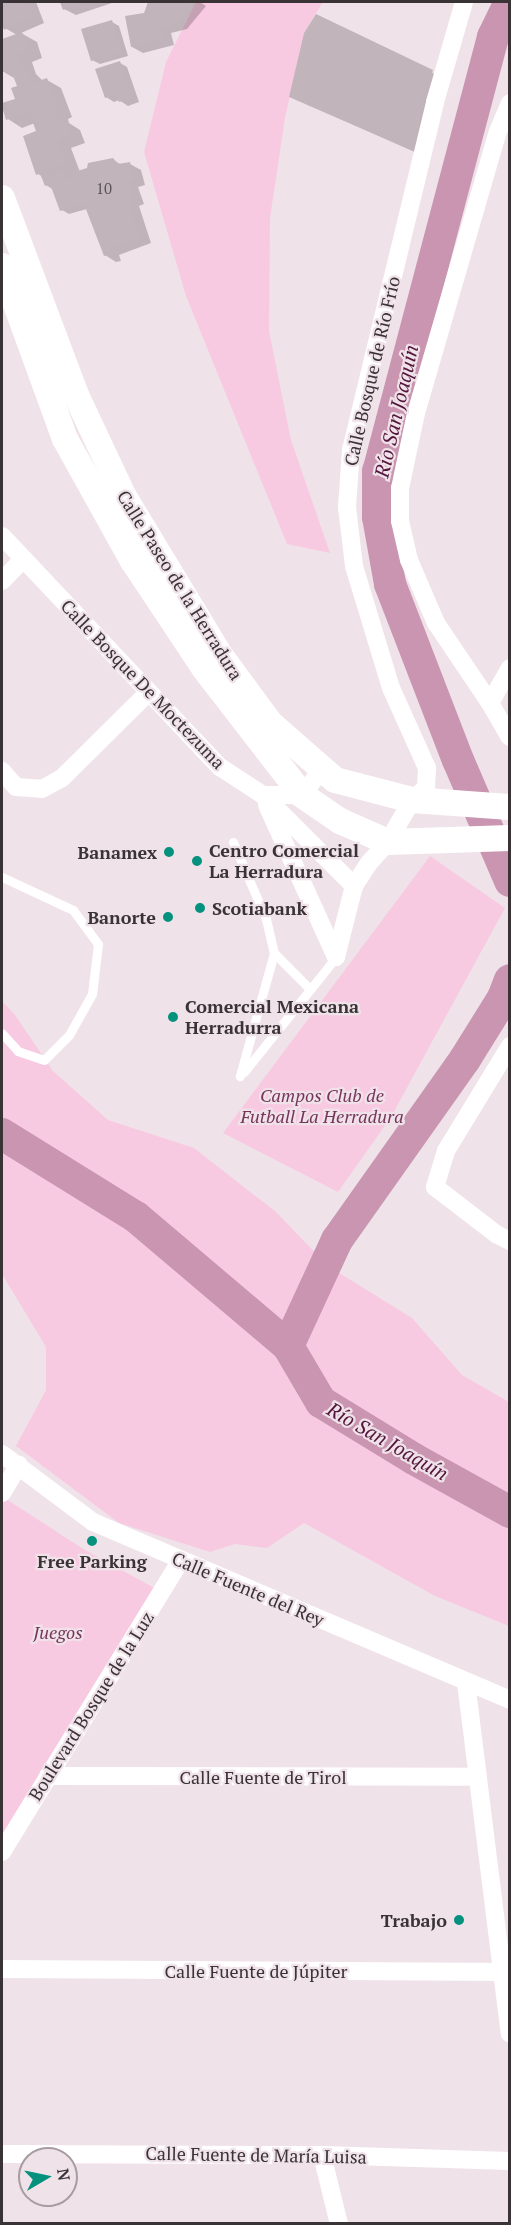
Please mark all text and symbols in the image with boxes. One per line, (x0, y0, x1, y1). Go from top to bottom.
house number: 10 (96, 180, 112, 198)
street label: Calle Bosque de Río Frío (340, 274, 404, 468)
water label: Río San Joaquín (369, 342, 423, 480)
street label: Calle Paseo de la Herradura (113, 486, 247, 684)
street label: Calle Bosque De Moctezuma (56, 595, 230, 773)
place label: Centro Comercial La Herradura (209, 840, 359, 882)
place label: Banamex (78, 841, 157, 863)
marker: Banamex (162, 845, 176, 859)
marker: Centro Comercial La Herradura (190, 854, 204, 868)
place label: Scotiabank (212, 897, 307, 919)
marker: Scotiabank (193, 901, 207, 915)
place label: Banorte (87, 906, 156, 928)
marker: Banorte (161, 910, 175, 924)
place label: Comercial Mexicana Herradurra (185, 996, 359, 1038)
marker: Comercial Mexicana Herradurra (166, 1010, 180, 1024)
park label: Campos Club de Futball La Herradura (240, 1085, 404, 1128)
water label: Río San Joaquín (323, 1397, 453, 1485)
marker: Free Parking (85, 1534, 99, 1548)
street label: Calle Fuente del Rey (169, 1547, 327, 1631)
place label: Free Parking (37, 1550, 147, 1572)
street label: Boulevard Bosque de la Luz (24, 1608, 158, 1804)
park label: Juegos (33, 1621, 83, 1643)
street label: Calle Fuente de Tirol (179, 1766, 347, 1788)
place label: Trabajo (381, 1909, 447, 1931)
marker: Trabajo (452, 1913, 466, 1927)
street label: Calle Fuente de Júpiter (164, 1960, 348, 1982)
street label: Calle Fuente de María Luisa (145, 2142, 367, 2168)
north arrow (18, 2147, 78, 2207)
text: N (52, 2167, 76, 2182)

